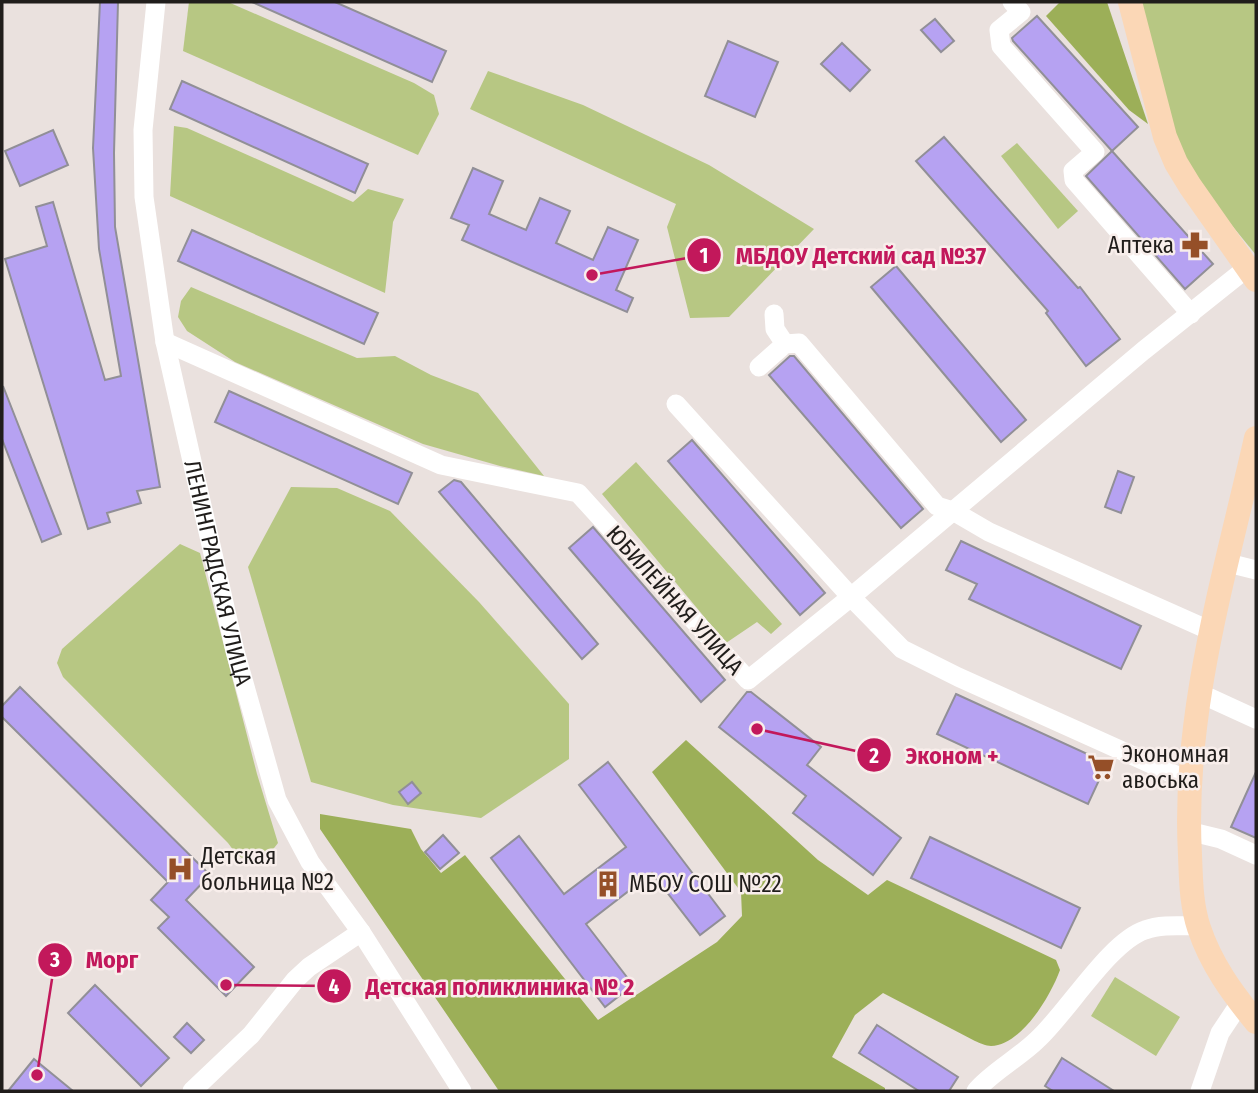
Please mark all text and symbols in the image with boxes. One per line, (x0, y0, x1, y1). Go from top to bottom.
pharmacy icon: Аптека (1180, 230, 1210, 260)
place label: Аптека (1108, 231, 1174, 259)
callout: МБДОУ Детский сад №37 (687, 233, 1000, 278)
text: МБДОУ Детский сад №37 (736, 242, 986, 270)
text: 1 (700, 243, 708, 269)
street label: ЛЕНИНГРАДСКАЯ УЛИЦА (178, 457, 258, 689)
street label: ЮБИЛЕЙНАЯ УЛИЦА (601, 520, 749, 680)
callout: Эконом + (856, 733, 1012, 778)
place label: Экономная авоська (1122, 740, 1229, 794)
text: Эконом + (905, 742, 999, 770)
text: 2 (868, 743, 879, 769)
supermarket icon: Экономная авоська (1086, 752, 1116, 782)
place label: Детская больница №2 (200, 842, 334, 896)
hospital icon: Детская больница №2 (165, 854, 195, 884)
building icon: МБОУ СОШ №22 (593, 869, 623, 899)
place label: МБОУ СОШ №22 (629, 870, 782, 898)
callout: Морг (37, 937, 153, 982)
text: Морг (86, 946, 139, 974)
text: 3 (49, 947, 60, 973)
callout: Детская поликлиника № 2 (317, 964, 649, 1009)
text: Детская поликлиника № 2 (365, 973, 634, 1001)
text: 4 (329, 974, 340, 1000)

